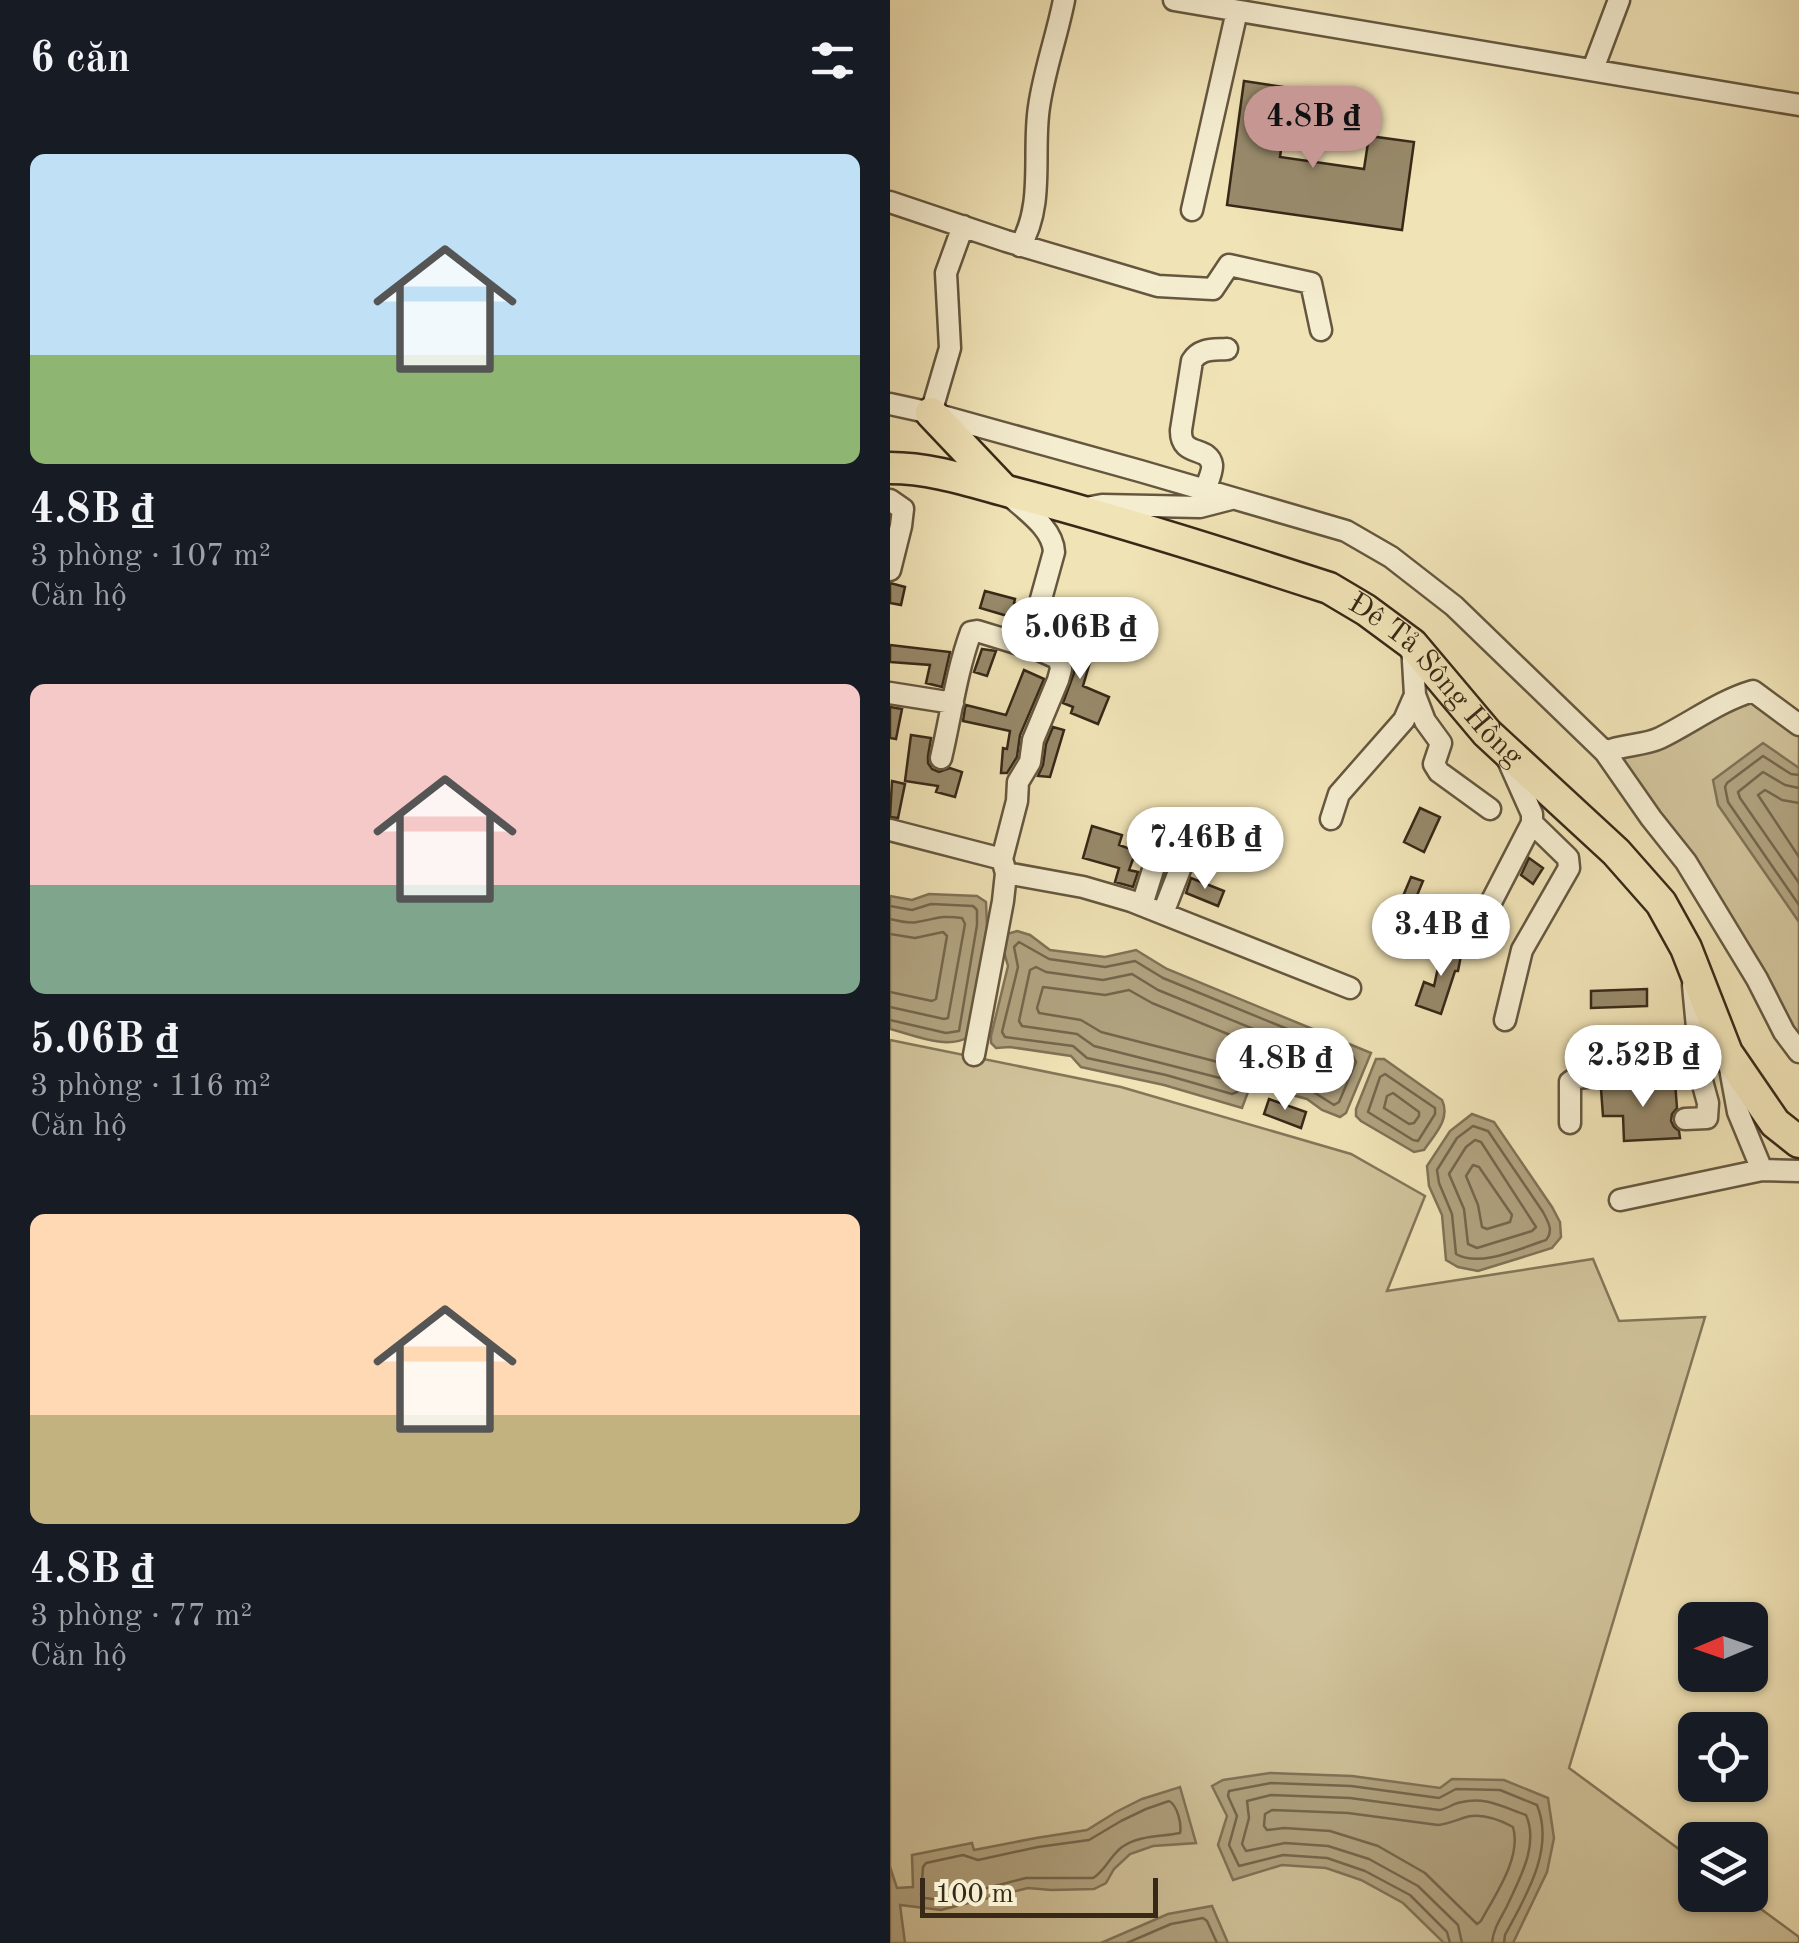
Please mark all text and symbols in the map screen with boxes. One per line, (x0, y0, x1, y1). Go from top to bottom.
icon: filters (805, 33, 860, 88)
text: 6 căn (30, 39, 130, 81)
pin: 4.8B ₫ (1232, 86, 1394, 171)
text: 4.8B ₫ (1266, 102, 1360, 134)
icon: home (355, 219, 535, 399)
text: 4.8B ₫ (30, 490, 154, 532)
text: 3 phòng · 107 m² (30, 541, 271, 573)
text: Căn hộ (30, 581, 127, 613)
street label: Đê Tả Sông Hồng (1343, 588, 1528, 773)
pin: 5.06B ₫ (988, 597, 1172, 682)
text: 5.06B ₫ (1024, 613, 1136, 645)
icon: home (355, 749, 535, 929)
pin: 7.46B ₫ (1113, 807, 1297, 892)
text: 7.46B ₫ (1149, 823, 1261, 855)
pin: 3.4B ₫ (1360, 894, 1522, 979)
text: 3.4B ₫ (1394, 910, 1488, 942)
text: 5.06B ₫ (30, 1020, 178, 1062)
pin: 2.52B ₫ (1551, 1025, 1735, 1110)
pin: 4.8B ₫ (1204, 1028, 1366, 1113)
text: 2.52B ₫ (1587, 1041, 1699, 1073)
text: 4.8B ₫ (1238, 1044, 1332, 1076)
text: 3 phòng · 116 m² (30, 1071, 271, 1103)
text: Căn hộ (30, 1111, 127, 1143)
icon: home (355, 1279, 535, 1459)
text: 4.8B ₫ (30, 1550, 154, 1592)
text: 3 phòng · 77 m² (30, 1601, 252, 1633)
north arrow (1678, 1602, 1768, 1692)
map controls (1678, 1602, 1768, 1912)
text: Căn hộ (30, 1641, 127, 1673)
button: locate (1678, 1712, 1768, 1802)
button: layers (1678, 1822, 1768, 1912)
scale bar (920, 1873, 1158, 1918)
text: 100 m (935, 1881, 1014, 1909)

